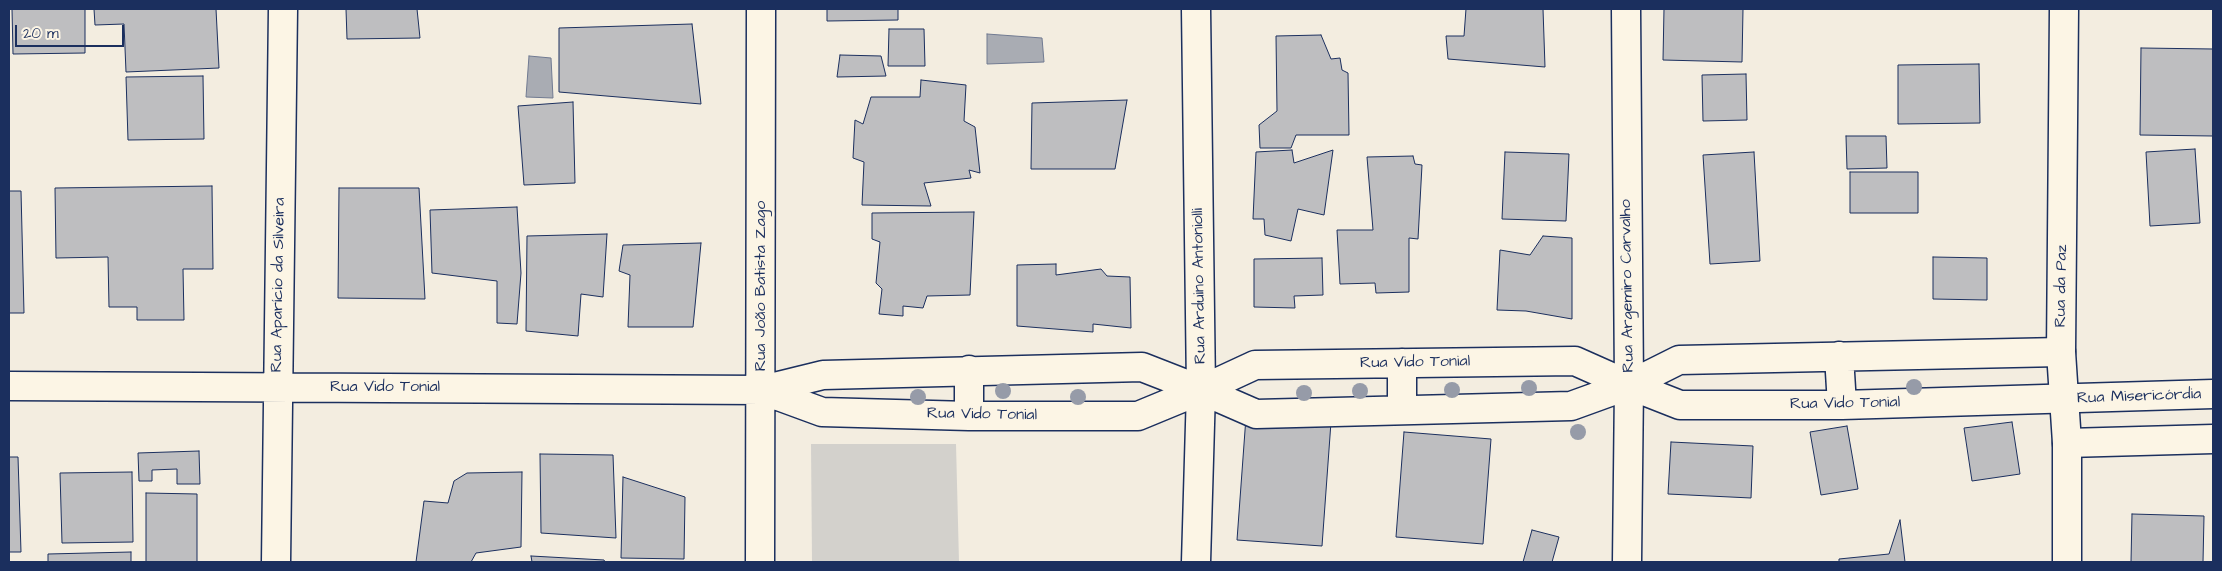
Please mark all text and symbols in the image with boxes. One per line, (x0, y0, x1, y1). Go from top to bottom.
scale bar (18, 15, 126, 47)
text: 20 m (23, 23, 59, 44)
street label: Rua Aparício da Silveira (268, 197, 290, 373)
street label: Rua Argemiro Carvalho (1617, 199, 1639, 373)
street label: Rua João Batista Zago (752, 201, 772, 371)
street label: Rua Arduino Antoniolli (1189, 208, 1211, 364)
street label: Rua da Paz (2052, 244, 2072, 328)
street label: Rua Vido Tonial (1360, 352, 1470, 374)
street label: Rua Vido Tonial (330, 378, 440, 398)
street label: Rua Misericórdia (2077, 385, 2201, 409)
street label: Rua Vido Tonial (1790, 393, 1900, 415)
street label: Rua Vido Tonial (927, 404, 1037, 426)

